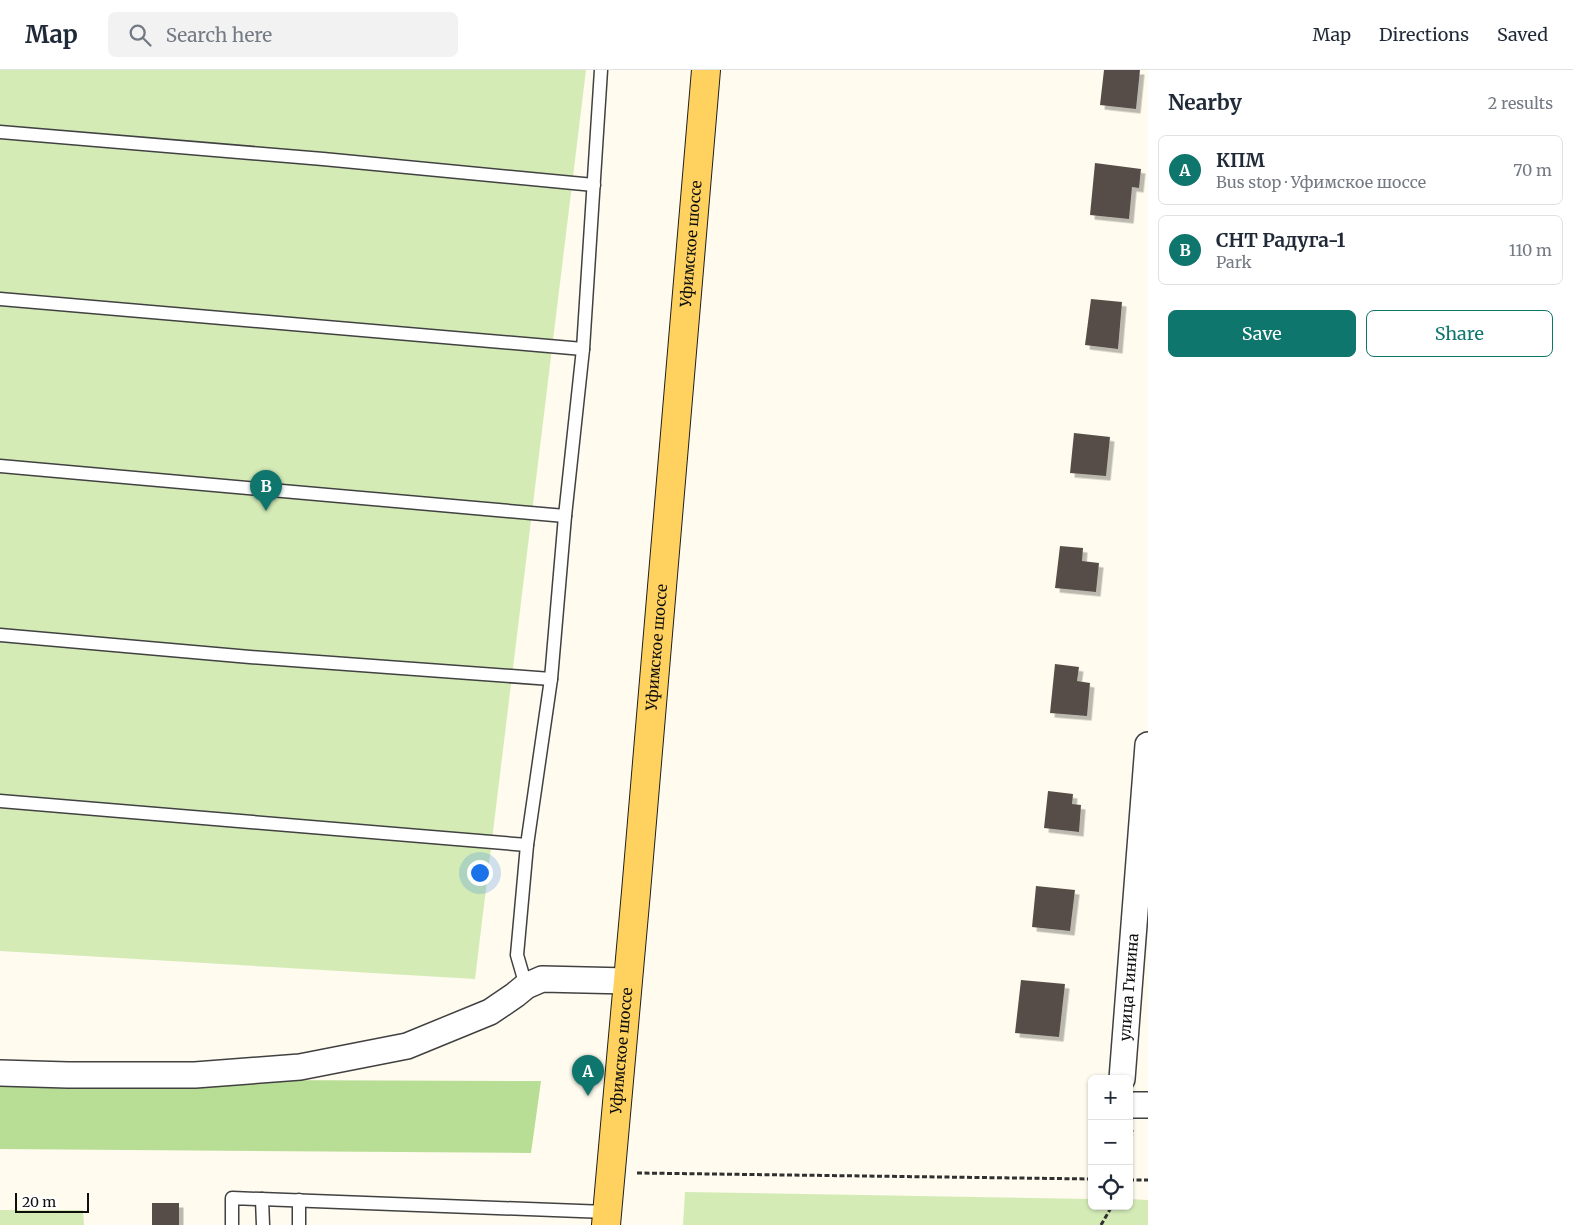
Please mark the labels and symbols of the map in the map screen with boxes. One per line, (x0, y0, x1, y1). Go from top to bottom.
street label: Уфимское шоссе (676, 179, 706, 309)
pin: B (250, 470, 282, 511)
street label: Уфимское шоссе (641, 583, 671, 712)
your location (467, 860, 493, 886)
street label: улица Гинина (1115, 933, 1142, 1042)
street label: Уфимское шоссе (606, 986, 636, 1116)
pin: A (572, 1055, 604, 1096)
scale bar (15, 1190, 89, 1213)

